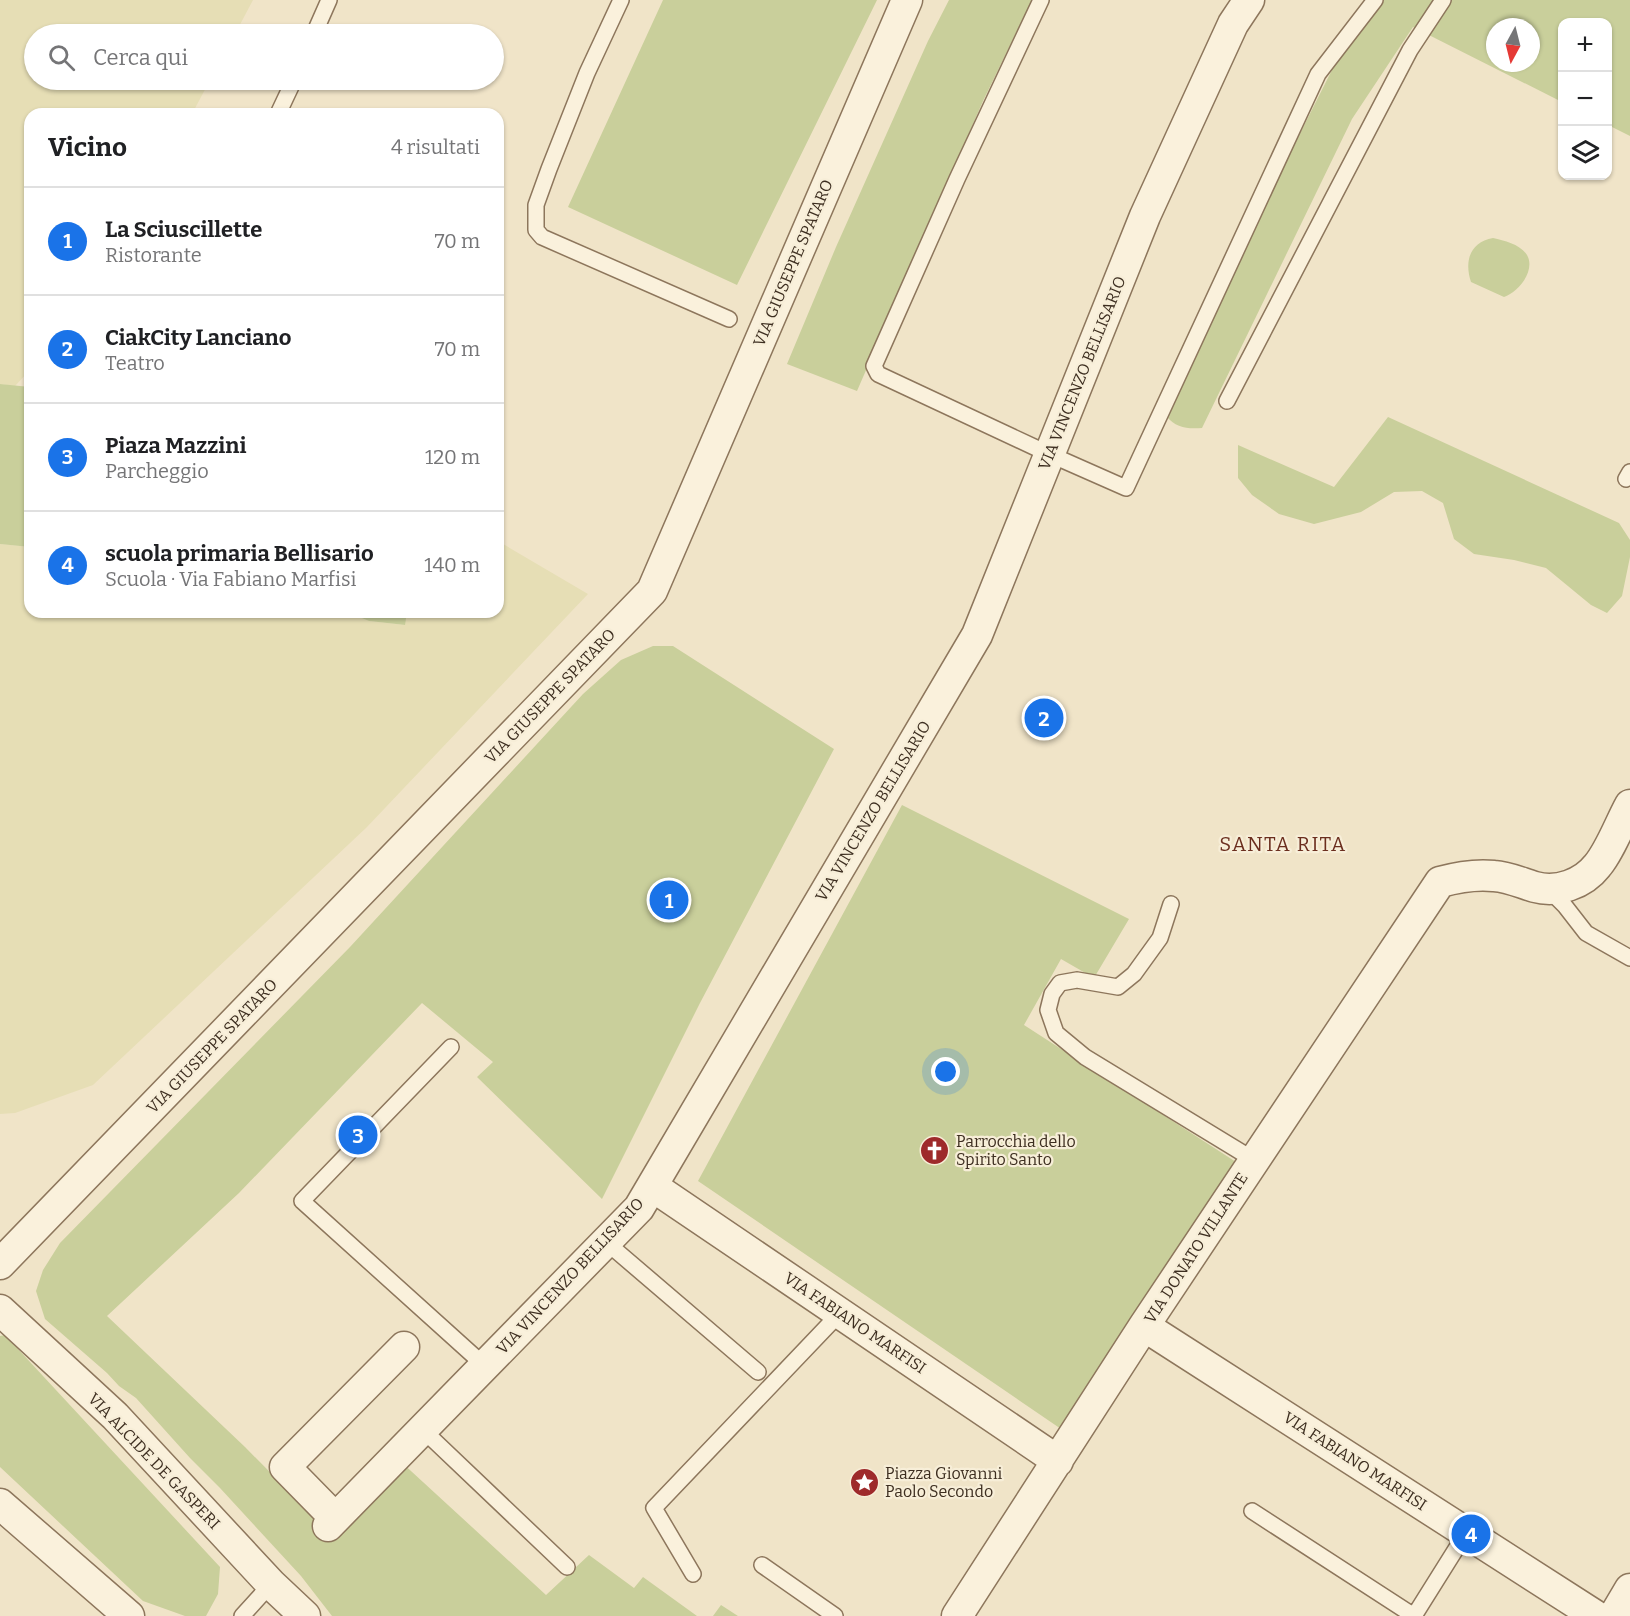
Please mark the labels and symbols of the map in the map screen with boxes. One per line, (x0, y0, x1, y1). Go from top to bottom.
north arrow (1486, 18, 1540, 72)
street label: VIA GIUSEPPE SPATARO (749, 177, 837, 349)
street label: VIA VINCENZO BELLISARIO (1034, 273, 1130, 473)
street label: VIA GIUSEPPE SPATARO (481, 625, 619, 767)
pin: 2 (1024, 696, 1064, 740)
street label: VIA VINCENZO BELLISARIO (811, 717, 935, 905)
district label: SANTA RITA (1219, 832, 1347, 856)
pin: 1 (650, 878, 688, 922)
street label: VIA GIUSEPPE SPATARO (143, 975, 281, 1117)
your location (931, 1057, 960, 1086)
pin: 3 (338, 1112, 378, 1158)
place label: Parrocchia dello Spirito Santo (956, 1132, 1076, 1169)
church icon: Parrocchia dello Spirito Santo (919, 1134, 951, 1166)
street label: VIA DONATO VILLANTE (1140, 1169, 1252, 1327)
street label: VIA VINCENZO BELLISARIO (492, 1194, 648, 1358)
street label: VIA FABIANO MARFISI (780, 1268, 930, 1378)
street label: VIA ALCIDE DE GASPERI (84, 1389, 224, 1533)
street label: VIA FABIANO MARFISI (1280, 1408, 1430, 1514)
place label: Piazza Giovanni Paolo Secondo (885, 1464, 1003, 1501)
place icon: Piazza Giovanni Paolo Secondo (848, 1466, 880, 1498)
pin: 4 (1452, 1512, 1490, 1556)

